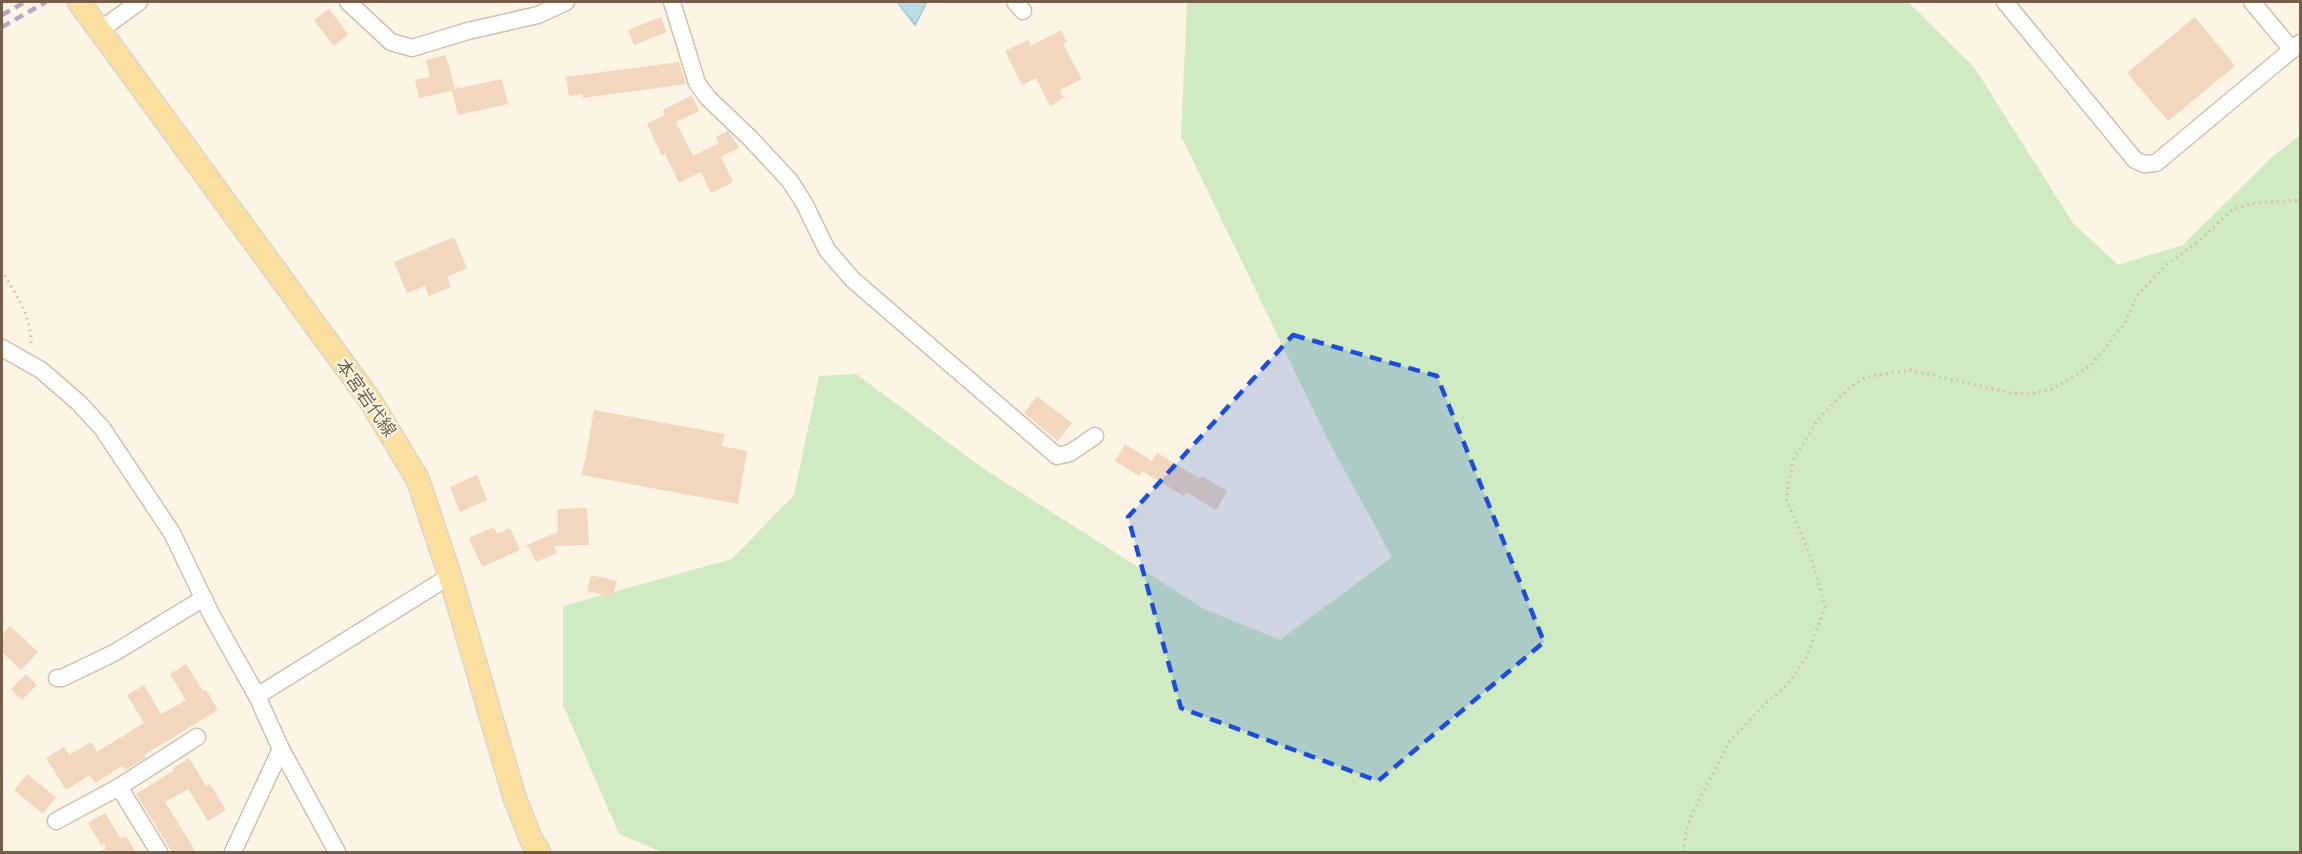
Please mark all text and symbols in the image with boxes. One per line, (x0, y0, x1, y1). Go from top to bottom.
street label: 本宮岩代線 (330, 354, 402, 442)

